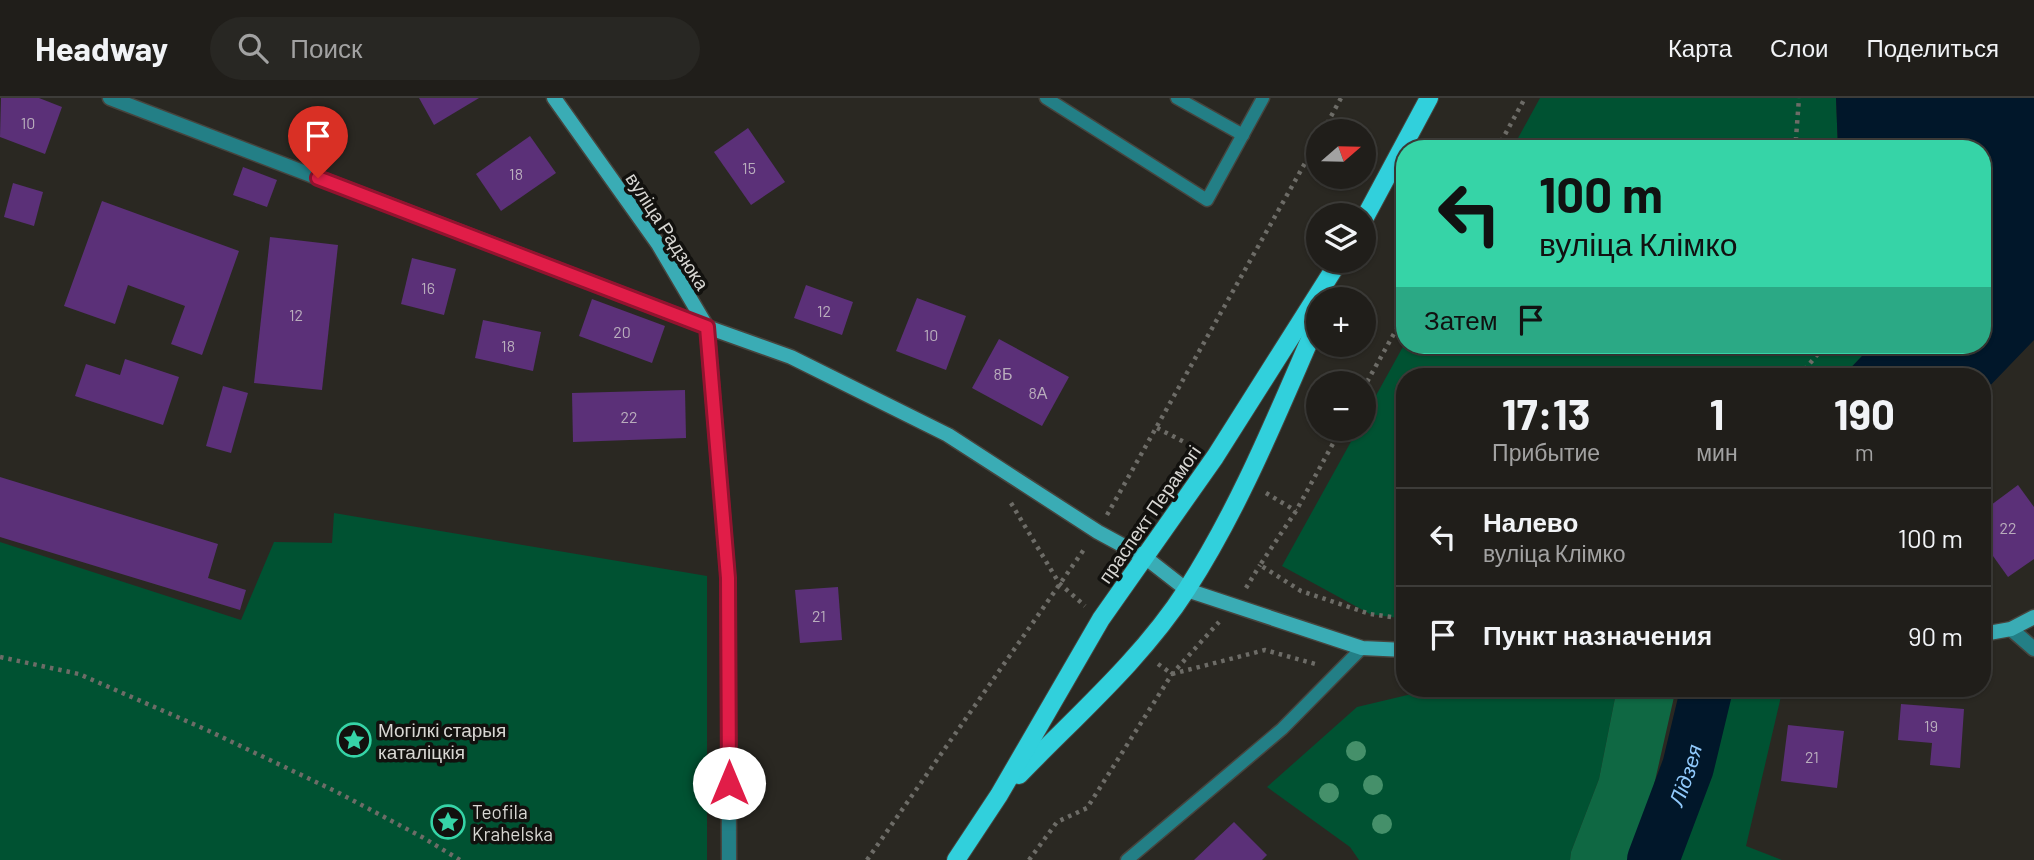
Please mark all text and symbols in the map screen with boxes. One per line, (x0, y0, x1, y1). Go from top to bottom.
search box (210, 17, 700, 80)
text: Headway (35, 28, 168, 68)
icon: search (234, 29, 272, 67)
text: Поиск (290, 32, 362, 63)
text: Карта (1668, 33, 1732, 62)
text: Слои (1770, 33, 1828, 62)
text: Поделиться (1866, 33, 1999, 62)
pin (288, 106, 348, 178)
house number: 10 (21, 113, 35, 132)
icon: arrive (299, 117, 337, 155)
north arrow (1306, 119, 1376, 189)
map controls (1306, 119, 1376, 441)
house number: 15 (742, 158, 756, 177)
house number: 18 (509, 164, 523, 183)
text: 100 m (1539, 164, 1663, 223)
street label: вуліца Радзюка (622, 168, 715, 294)
icon: left (1424, 168, 1515, 259)
button: layers (1306, 203, 1376, 273)
text: вуліца Клімко (1539, 224, 1737, 262)
house number: 16 (421, 278, 435, 297)
button: + (1306, 287, 1376, 357)
house number: 12 (817, 301, 831, 320)
icon: arrive (1512, 301, 1550, 339)
text: Затем (1424, 304, 1498, 335)
house number: 12 (289, 305, 303, 324)
house number: 20 (613, 322, 631, 341)
house number: 10 (924, 325, 938, 344)
house number: 18 (501, 336, 515, 355)
house number: 8Б (994, 364, 1012, 383)
button: − (1306, 371, 1376, 441)
house number: 8А (1028, 383, 1048, 402)
text: 17:13 (1502, 388, 1590, 438)
text: 1 (1710, 388, 1724, 438)
text: 190 (1834, 388, 1895, 438)
house number: 22 (620, 407, 638, 426)
text: Прибытие (1492, 438, 1600, 466)
text: мин (1696, 438, 1738, 466)
text: m (1855, 438, 1874, 466)
street label: праспект Перамогі (1093, 441, 1205, 587)
text: Налево (1483, 506, 1578, 537)
icon: left (1424, 518, 1462, 556)
house number: 22 (1999, 518, 2017, 537)
text: 100 m (1898, 522, 1963, 553)
text: вуліца Клімко (1483, 539, 1626, 567)
house number: 21 (812, 606, 826, 625)
icon: arrive (1424, 616, 1462, 654)
text: Пункт назначения (1483, 619, 1712, 650)
text: 90 m (1908, 620, 1963, 651)
house number: 19 (1924, 716, 1938, 735)
place label: Могілкі старыя каталіцкія (378, 718, 506, 763)
place icon: Могілкі старыя каталіцкія (335, 721, 373, 759)
water label: Лідзея (1662, 742, 1706, 811)
position arrow (692, 746, 766, 820)
house number: 21 (1805, 747, 1819, 766)
place label: Teofila Krahelska (472, 800, 553, 845)
place icon: Teofila Krahelska (429, 803, 467, 841)

